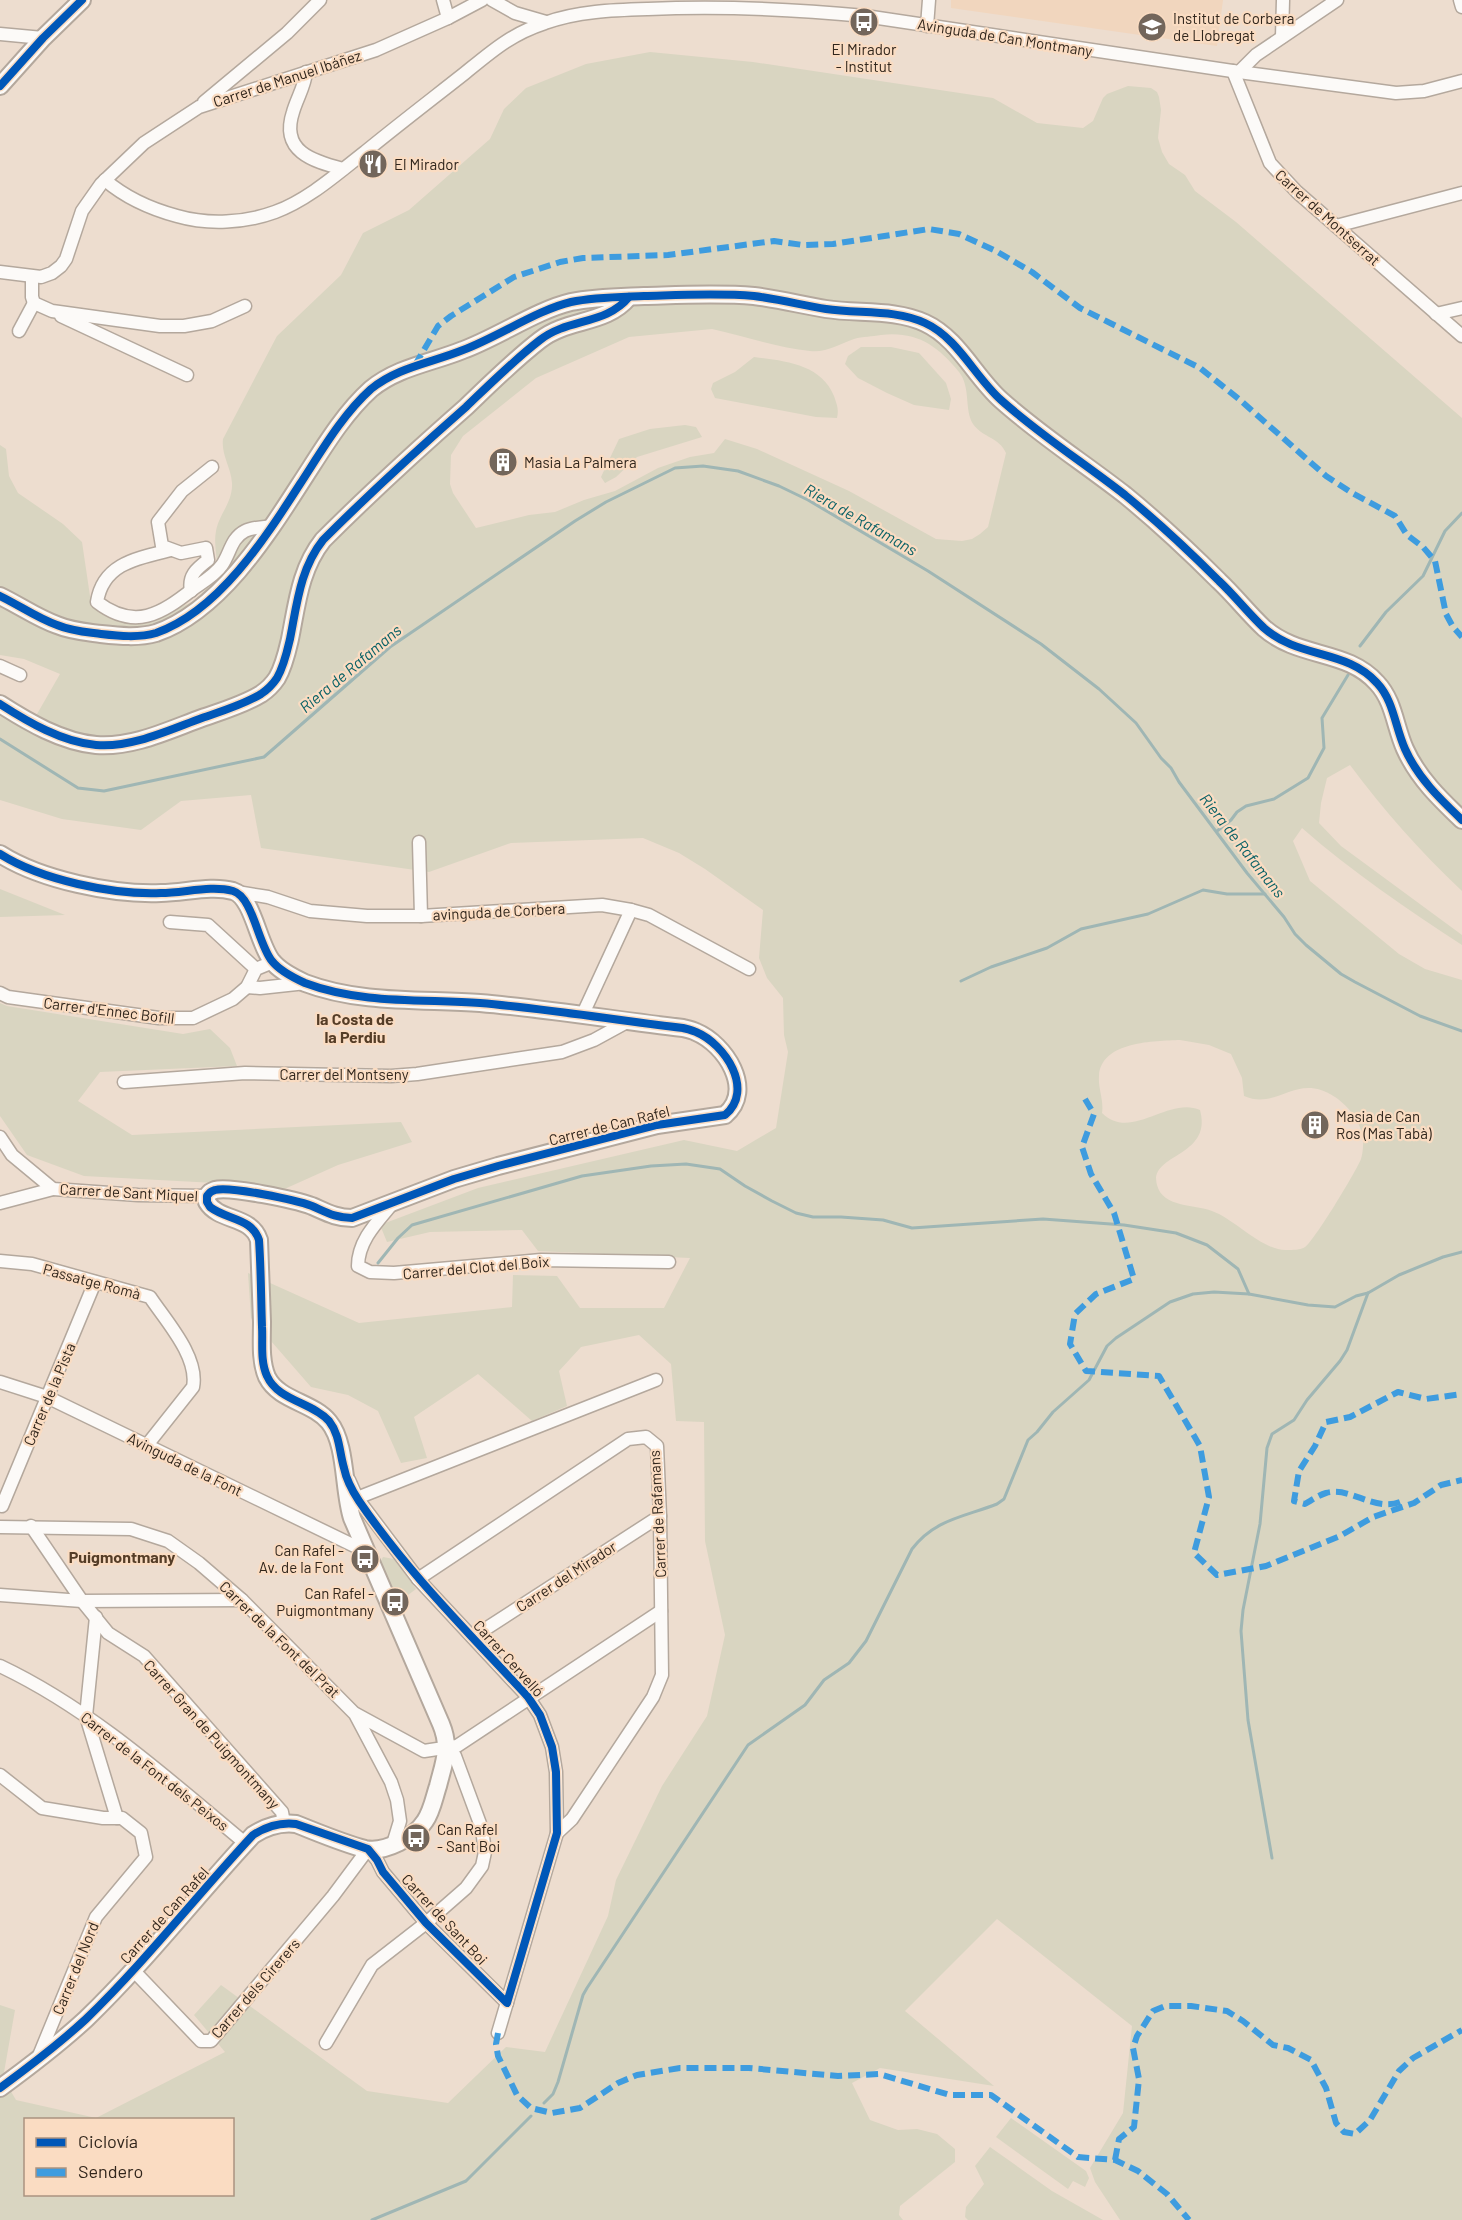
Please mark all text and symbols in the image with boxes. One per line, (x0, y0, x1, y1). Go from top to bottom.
bus stop icon: El Mirador - Institut (848, 6, 880, 38)
place label: Institut de Corbera de Llobregat (1173, 9, 1295, 44)
school or university icon: Institut de Corbera de Llobregat (1136, 11, 1168, 43)
street label: Avinguda de Can Montmany (916, 14, 1094, 60)
place label: El Mirador - Institut (832, 40, 897, 75)
street label: Carrer de Manuel Ibáñez (211, 45, 364, 110)
restaurant icon: El Mirador (357, 148, 389, 180)
place label: El Mirador (394, 155, 460, 173)
street label: Carrer de Montserrat (1272, 165, 1384, 269)
building icon: Masia La Palmera (487, 446, 519, 478)
place label: Masia La Palmera (524, 453, 637, 471)
water label: Riera de Rafamans (801, 479, 921, 559)
water label: Riera de Rafamans (295, 620, 405, 716)
water label: Riera de Rafamans (1196, 789, 1290, 901)
street label: avinguda de Corbera (432, 899, 566, 923)
street label: Carrer d'Ennec Bofill (43, 993, 175, 1027)
district label: la Costa de la Perdiu (316, 1009, 394, 1046)
street label: Carrer del Montseny (279, 1065, 409, 1083)
street label: Carrer de Can Rafel (547, 1101, 671, 1149)
place label: Masia de Can Ros (Mas Tabà) (1336, 1107, 1432, 1142)
building icon: Masia de Can Ros (Mas Tabà) (1299, 1109, 1331, 1141)
street label: Carrer de Sant Miquel (59, 1179, 199, 1205)
street label: Carrer del Clot del Boix (402, 1252, 550, 1282)
street label: Passatge Romà (41, 1259, 143, 1303)
street label: Carrer de la Pista (19, 1340, 79, 1448)
street label: Avinguda de la Font (125, 1428, 245, 1500)
street label: Carrer de Rafamans (645, 1450, 669, 1578)
street label: Carrer del Mirador (512, 1537, 620, 1615)
place label: Can Rafel - Av. de la Font (259, 1541, 344, 1576)
bus stop icon: Can Rafel - Av. de la Font (349, 1543, 381, 1575)
district label: Puigmontmany (69, 1547, 175, 1566)
street label: Carrer de la Font del Prat (216, 1577, 344, 1701)
place label: Can Rafel - Puigmontmany (276, 1584, 374, 1619)
bus stop icon: Can Rafel - Puigmontmany (379, 1586, 411, 1618)
street label: Carrer Cervelló (470, 1616, 548, 1700)
street label: Carrer Gran de Puigmontmany (140, 1656, 284, 1812)
street label: Carrer de la Font dels Peixos (78, 1708, 232, 1834)
place label: Can Rafel - Sant Boi (437, 1820, 500, 1855)
bus stop icon: Can Rafel - Sant Boi (400, 1822, 432, 1854)
street label: Carrer de Can Rafel (116, 1863, 212, 1967)
street label: Carrer de Sant Boi (398, 1870, 492, 1968)
street label: Carrer del Nord (48, 1919, 102, 2017)
street label: Carrer dels Cirerers (207, 1934, 303, 2042)
legend (24, 2118, 234, 2196)
text: Ciclovía (78, 2130, 138, 2152)
text: Sendero (78, 2160, 143, 2182)

